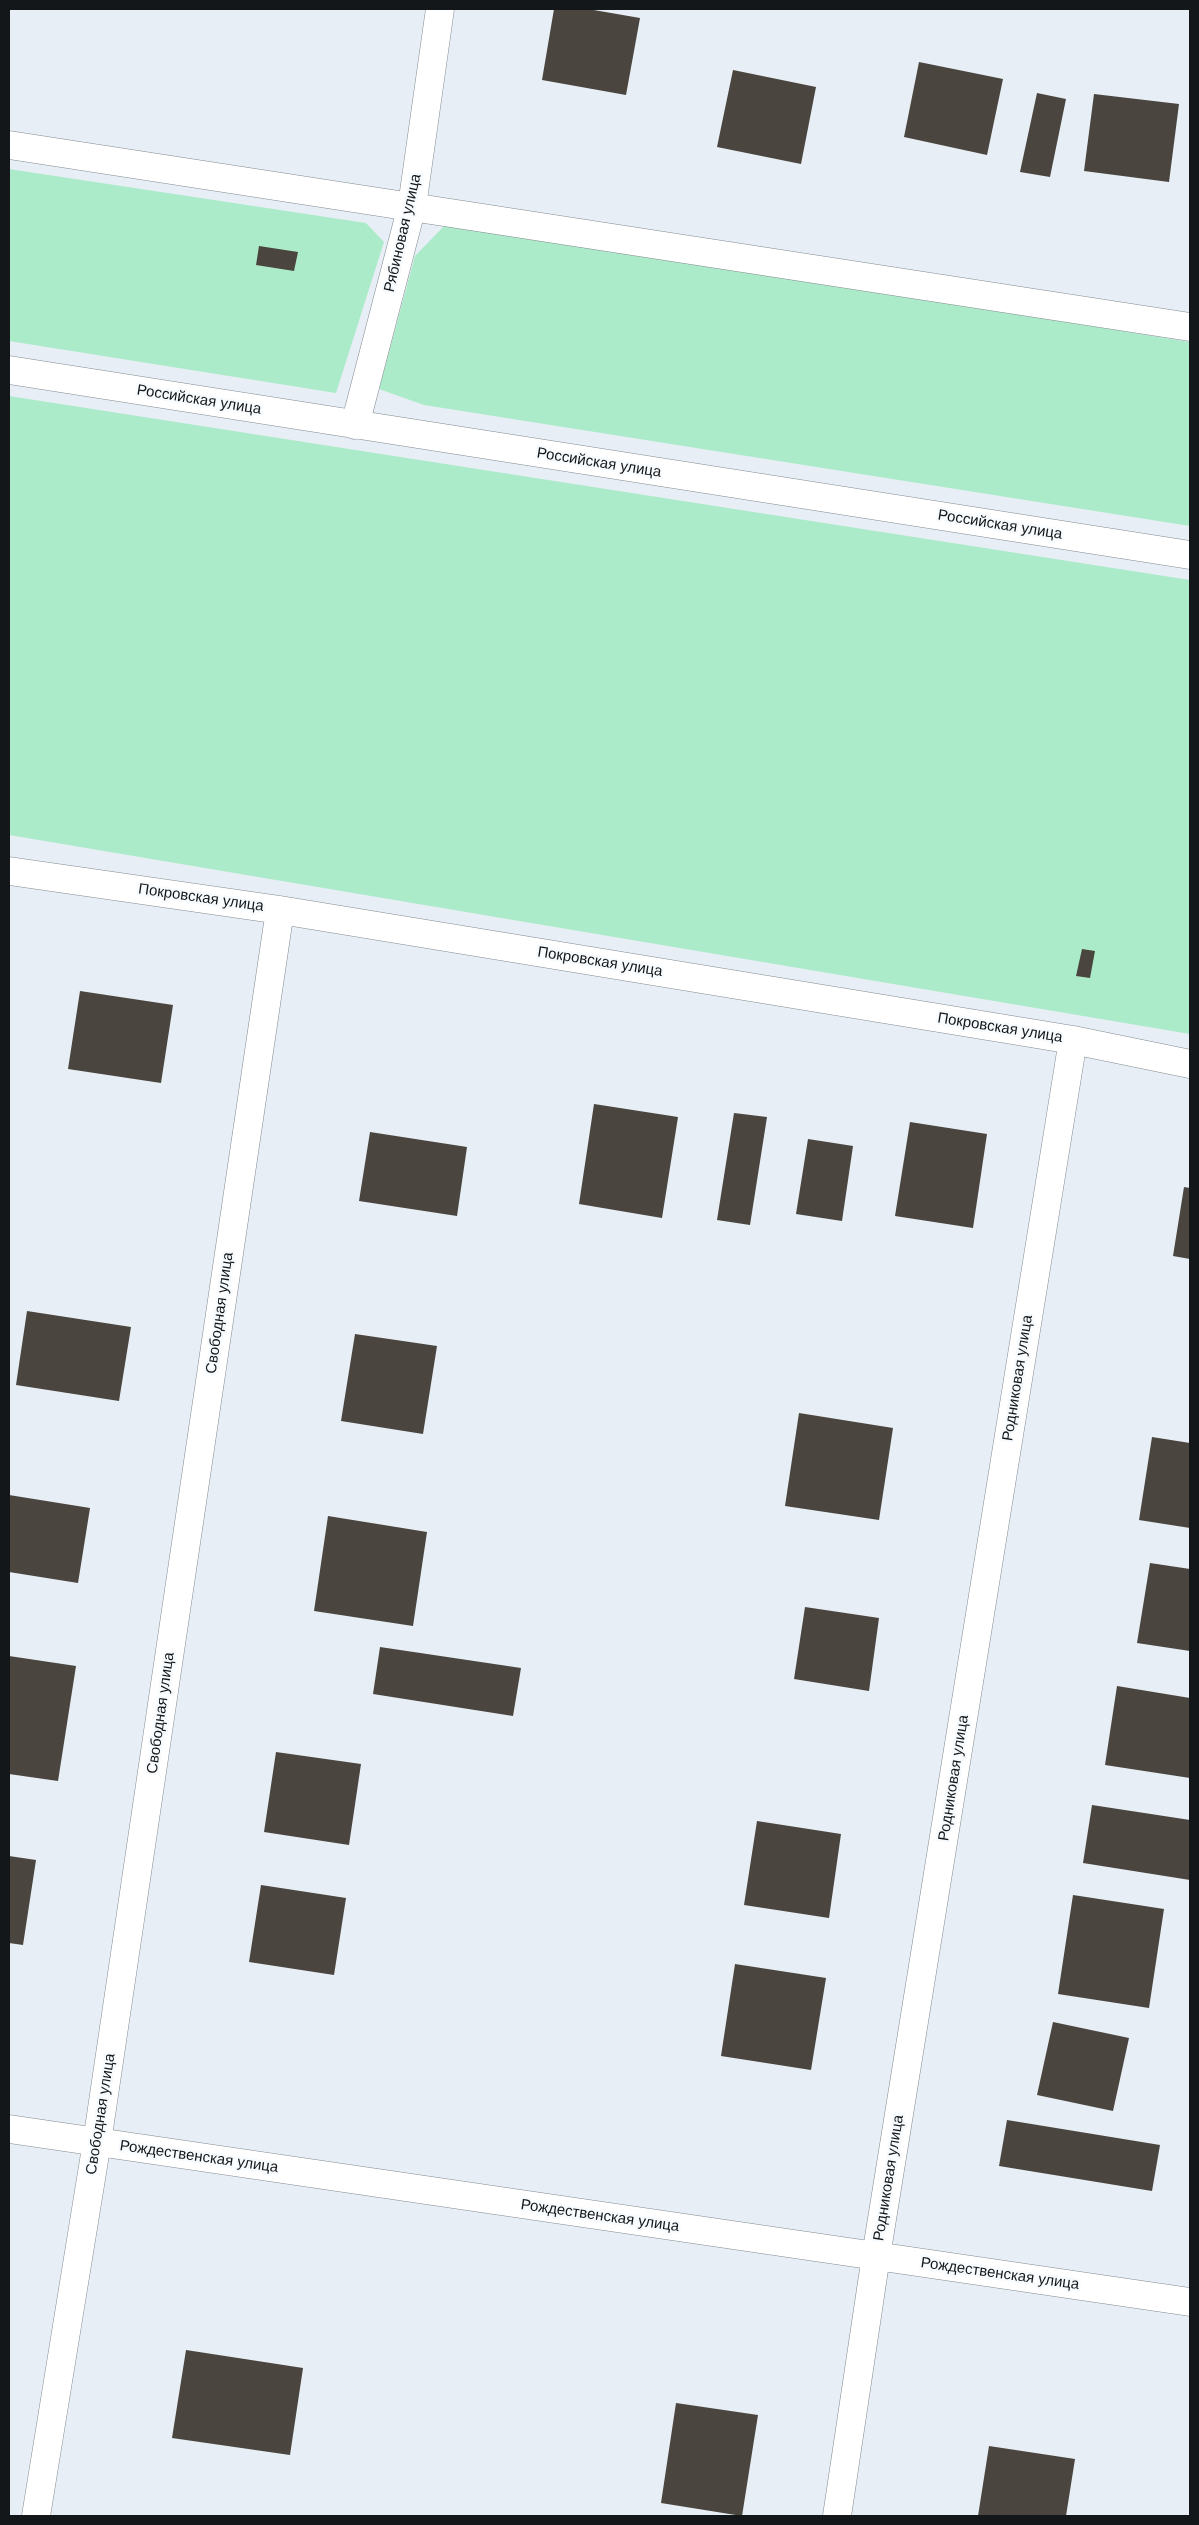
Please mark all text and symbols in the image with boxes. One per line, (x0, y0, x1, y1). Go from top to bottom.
street label: Рябиновая улица (381, 172, 425, 294)
street label: Российская улица (136, 381, 262, 419)
street label: Российская улица (536, 444, 662, 482)
street label: Российская улица (937, 506, 1063, 544)
street label: Покровская улица (137, 880, 265, 916)
street label: Покровская улица (536, 943, 664, 981)
street label: Покровская улица (936, 1009, 1064, 1047)
street label: Свободная улица (203, 1251, 237, 1375)
street label: Родниковая улица (999, 1314, 1037, 1442)
street label: Свободная улица (144, 1651, 178, 1775)
street label: Родниковая улица (935, 1714, 973, 1842)
street label: Свободная улица (83, 2052, 119, 2176)
street label: Родниковая улица (870, 2114, 908, 2242)
street label: Рождественская улица (119, 2137, 279, 2177)
street label: Рождественская улица (520, 2196, 680, 2236)
street label: Рождественская улица (920, 2254, 1080, 2294)

